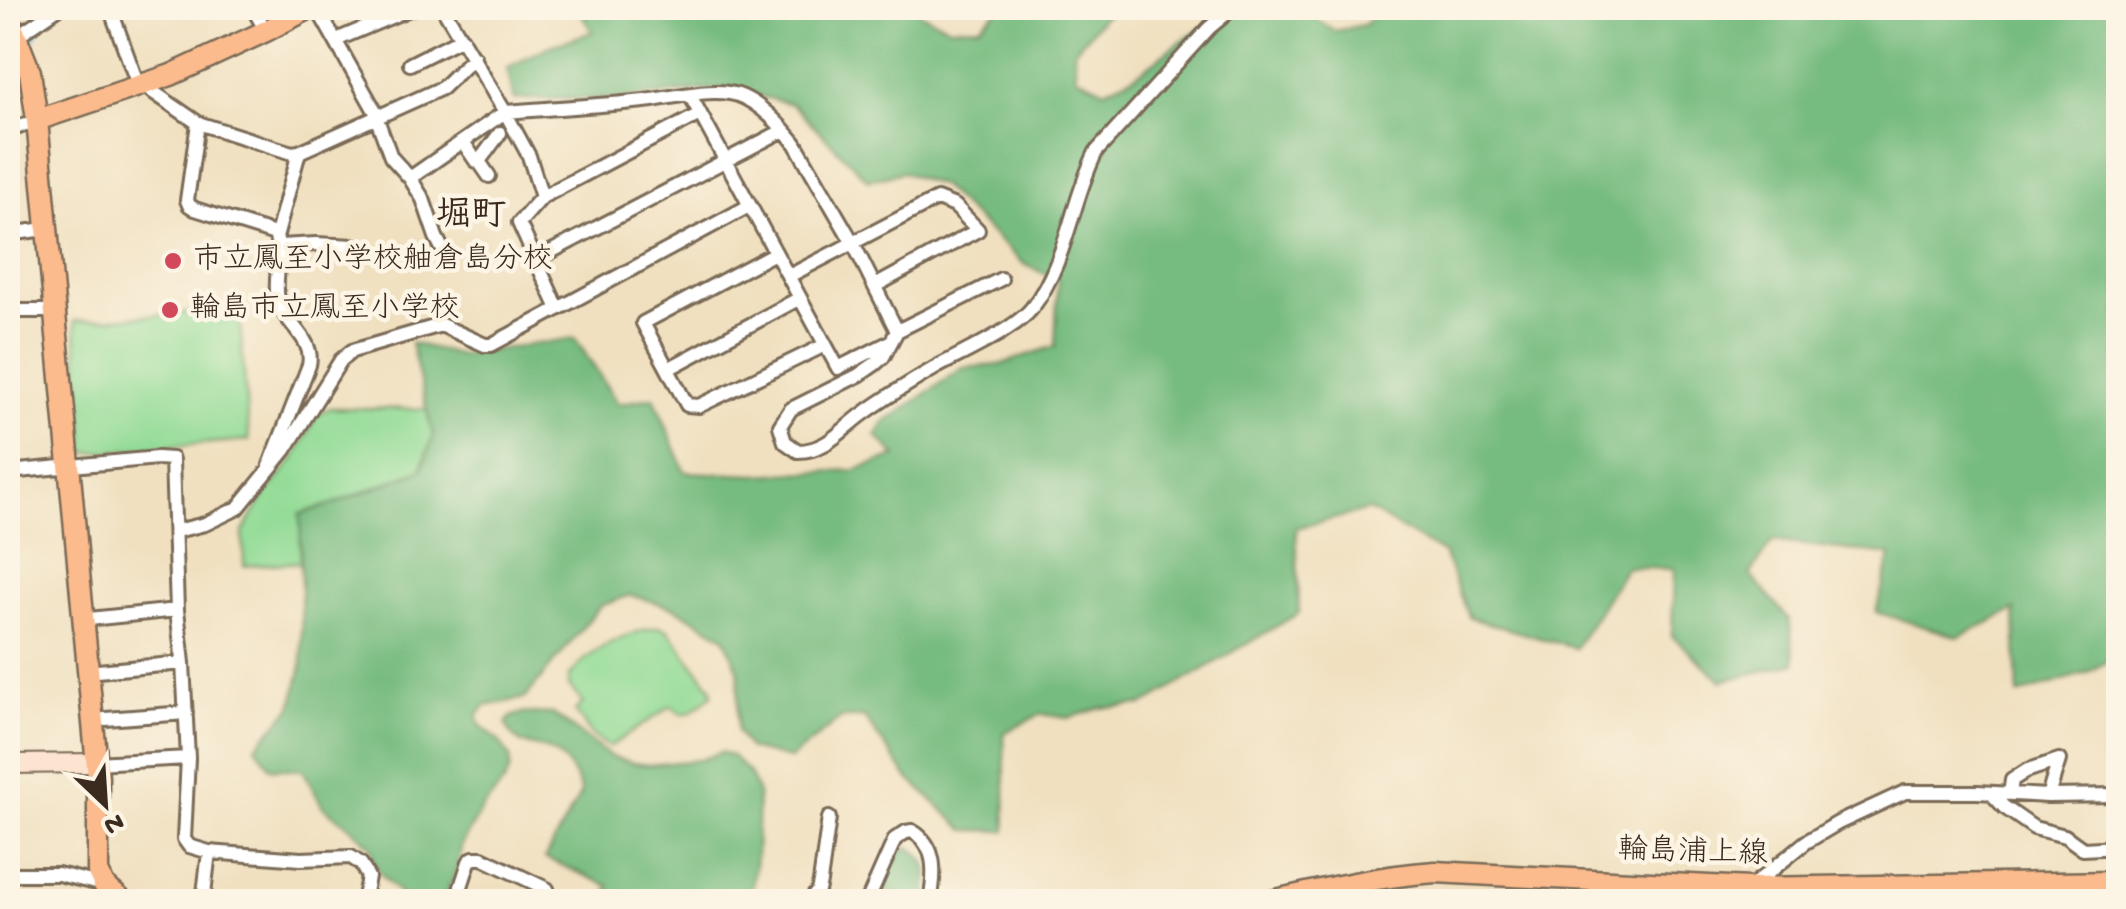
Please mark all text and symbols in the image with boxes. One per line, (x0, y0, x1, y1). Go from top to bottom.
district label: 堀町 (436, 197, 506, 238)
place label: 市立鳳至小学校舳倉島分校 (193, 242, 553, 279)
marker: 市立鳳至小学校舳倉島分校 (162, 250, 184, 272)
place label: 輪島市立鳳至小学校 (190, 291, 460, 328)
marker: 輪島市立鳳至小学校 (159, 299, 181, 321)
north arrow (55, 754, 155, 854)
text: N (98, 804, 129, 841)
street label: 輪島浦上線 (1617, 832, 1769, 874)

